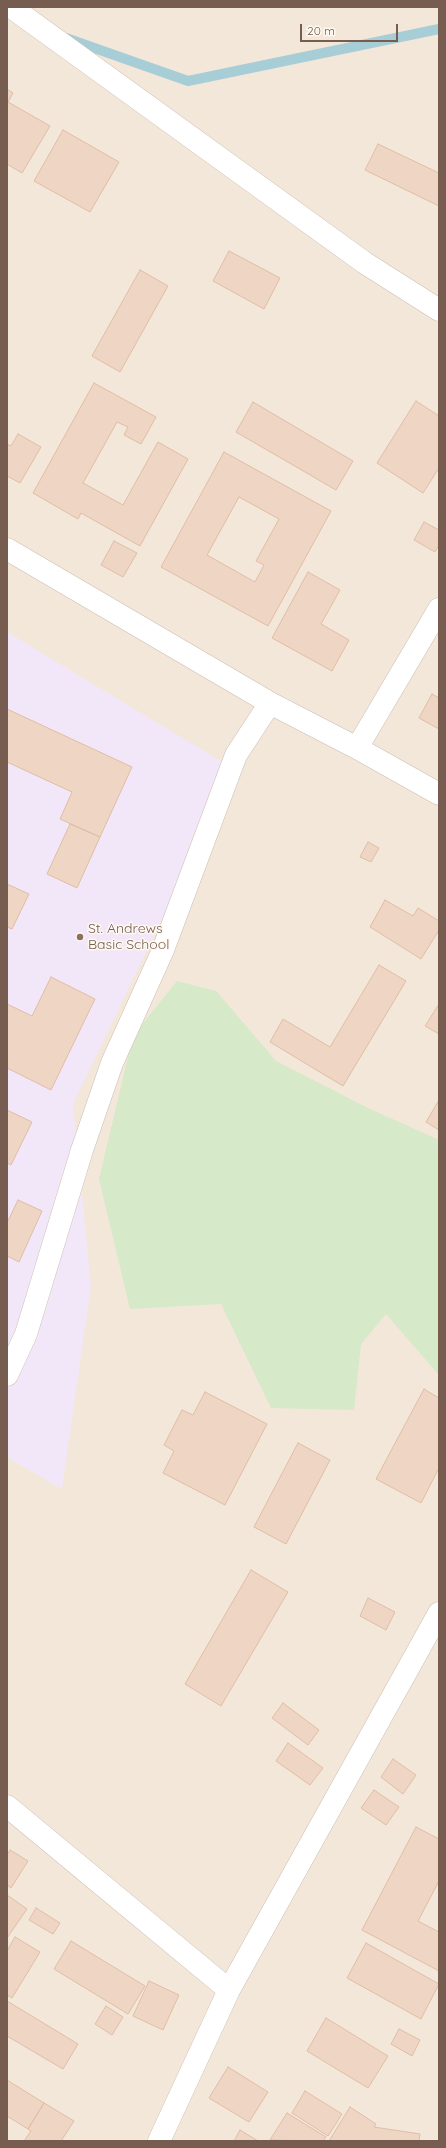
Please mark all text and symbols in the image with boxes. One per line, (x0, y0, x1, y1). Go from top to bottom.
scale bar (302, 16, 400, 42)
text: 20 m (307, 23, 335, 38)
place label: St. Andrews Basic School (88, 921, 169, 954)
marker: St. Andrews Basic School (75, 932, 85, 942)

